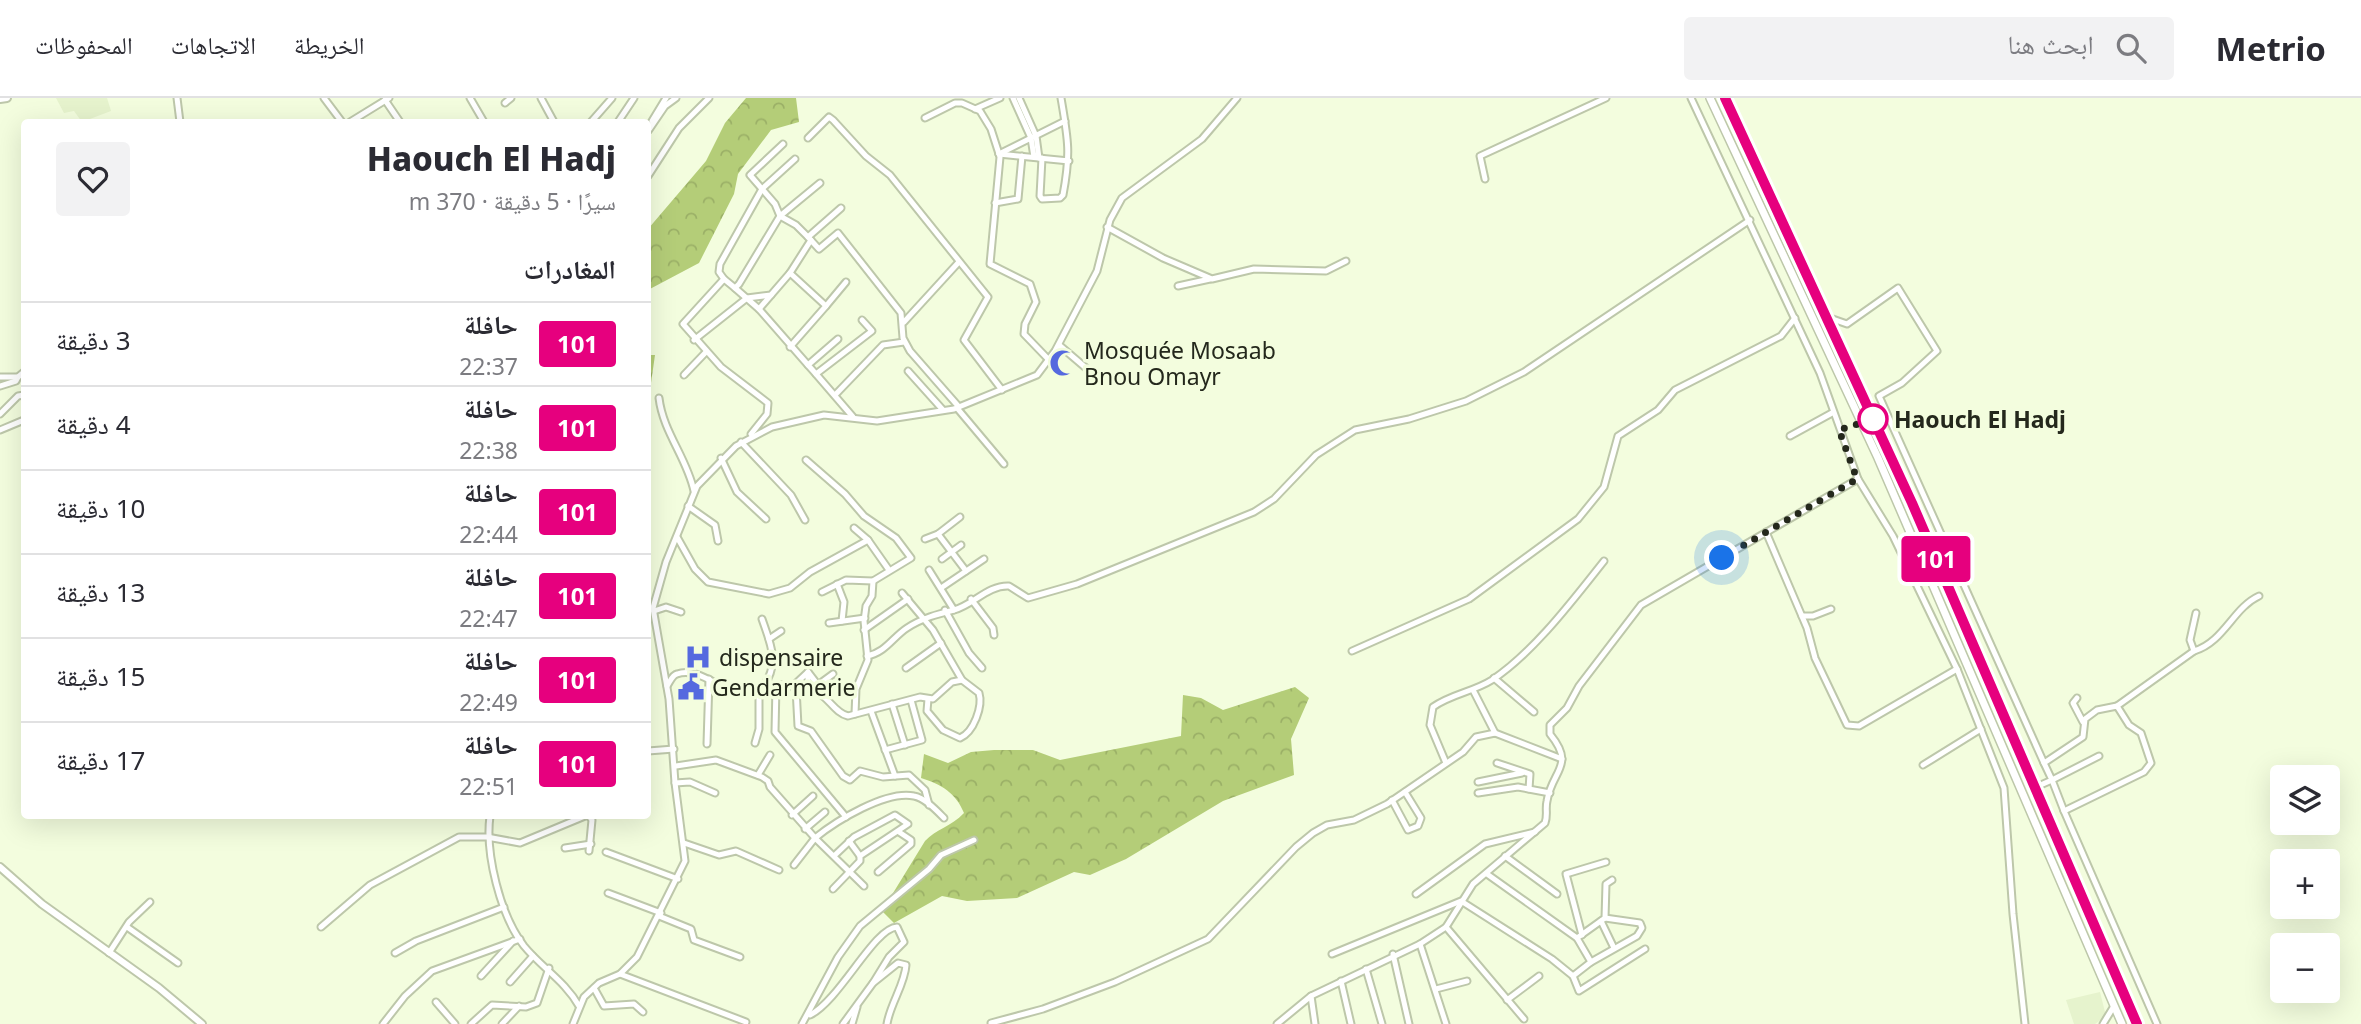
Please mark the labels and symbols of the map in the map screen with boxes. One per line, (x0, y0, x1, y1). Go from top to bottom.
place label: Mosquée Mosaab Bnou Omayr (1084, 334, 1276, 392)
mosque icon: Mosquée Mosaab Bnou Omayr (1048, 348, 1078, 378)
place label: Haouch El Hadj (1894, 403, 2066, 435)
marker: Haouch El Hadj (1858, 404, 1888, 434)
line badge: 101 (1896, 536, 1976, 582)
your location (1704, 540, 1739, 575)
place label: dispensaire (719, 641, 843, 673)
hospital icon: dispensaire (683, 642, 713, 672)
place label: Gendarmerie (712, 671, 855, 703)
public building icon: Gendarmerie (676, 672, 706, 702)

